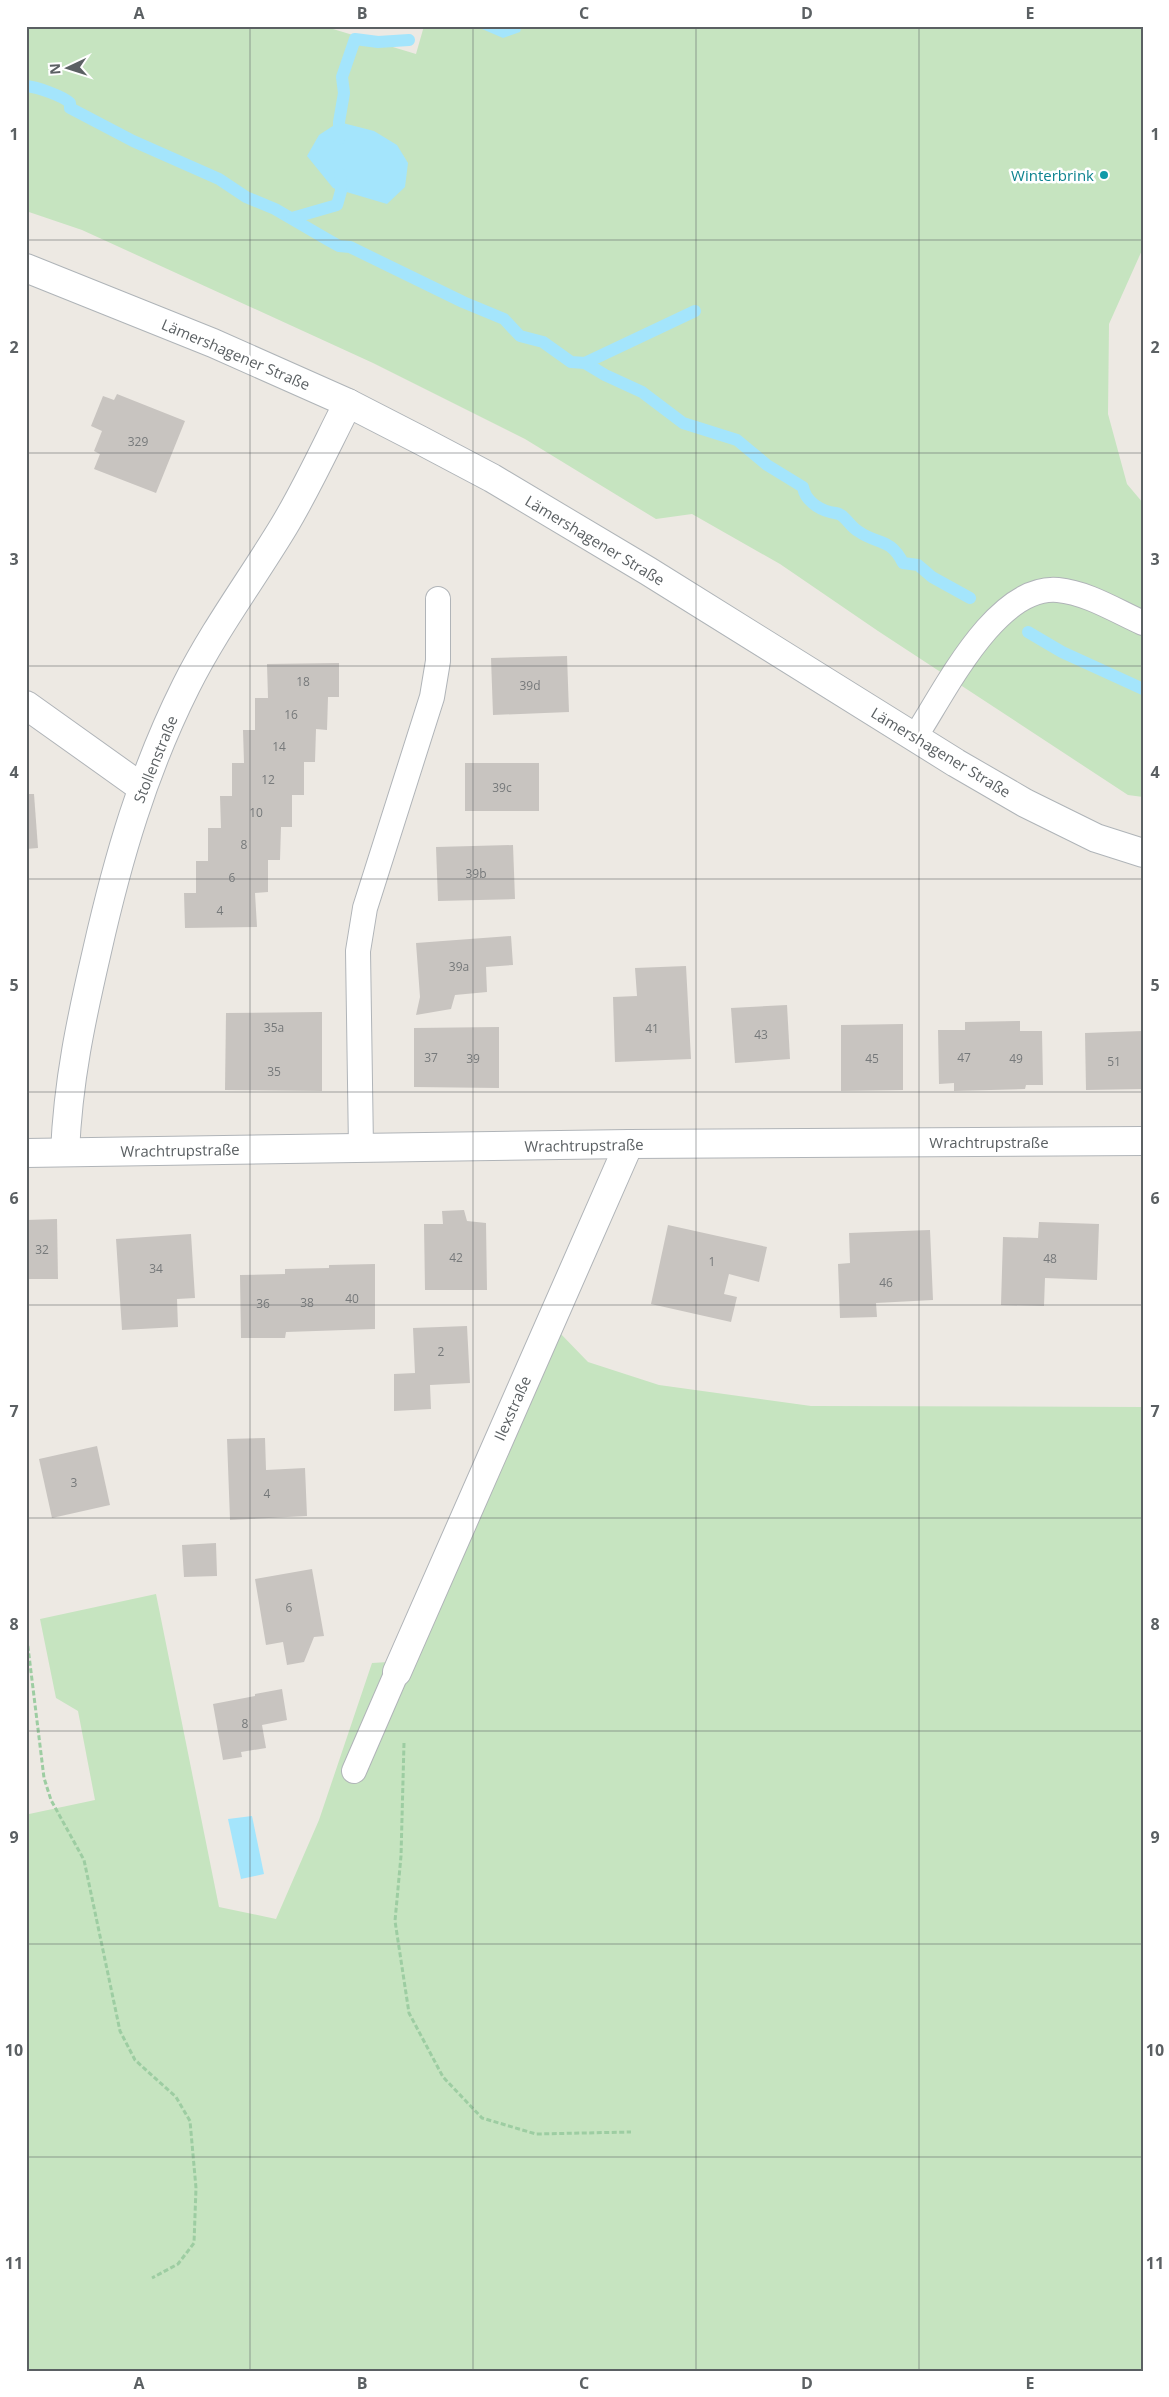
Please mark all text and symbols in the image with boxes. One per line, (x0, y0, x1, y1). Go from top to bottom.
text: A (133, 2, 145, 24)
text: B (357, 2, 367, 24)
text: C (579, 2, 589, 24)
text: D (801, 2, 813, 24)
text: E (1026, 2, 1035, 24)
north arrow (42, 42, 92, 92)
text: N (45, 63, 64, 75)
text: 1 (9, 123, 19, 145)
text: 1 (1150, 123, 1160, 145)
place label: Winterbrink (1011, 165, 1094, 185)
marker: Winterbrink (1098, 169, 1110, 181)
street label: Lämershagener Straße (159, 314, 313, 394)
text: 2 (9, 336, 19, 358)
text: 2 (1150, 336, 1160, 358)
house number: 329 (128, 433, 148, 450)
street label: Lämershagener Straße (522, 490, 668, 590)
text: 3 (9, 548, 19, 570)
text: 3 (1150, 548, 1160, 570)
house number: 18 (296, 673, 310, 690)
house number: 39d (519, 677, 541, 694)
street label: Lämershagener Straße (868, 702, 1014, 802)
house number: 16 (284, 706, 298, 723)
street label: Stollenstraße (128, 712, 182, 806)
house number: 14 (272, 738, 286, 755)
text: 4 (9, 761, 19, 783)
text: 4 (1150, 761, 1160, 783)
house number: 12 (261, 771, 275, 788)
house number: 39c (492, 779, 512, 796)
house number: 10 (249, 804, 263, 821)
house number: 8 (241, 836, 248, 853)
house number: 39b (465, 865, 487, 882)
house number: 6 (229, 869, 236, 886)
house number: 4 (217, 902, 224, 919)
house number: 39a (449, 958, 469, 975)
text: 5 (9, 974, 19, 996)
text: 5 (1150, 974, 1160, 996)
house number: 35a (264, 1019, 284, 1036)
house number: 41 (645, 1020, 659, 1037)
house number: 43 (754, 1026, 768, 1043)
house number: 37 (424, 1049, 438, 1066)
house number: 47 (957, 1049, 971, 1066)
house number: 39 (466, 1050, 480, 1067)
house number: 45 (865, 1050, 879, 1067)
house number: 49 (1009, 1050, 1023, 1067)
house number: 51 (1107, 1053, 1121, 1070)
house number: 35 (267, 1063, 281, 1080)
street label: Wrachtrupstraße (929, 1132, 1049, 1152)
street label: Wrachtrupstraße (524, 1134, 644, 1156)
street label: Wrachtrupstraße (120, 1139, 240, 1161)
text: 6 (9, 1187, 19, 1209)
text: 6 (1150, 1187, 1160, 1209)
house number: 32 (35, 1241, 49, 1258)
house number: 42 (449, 1249, 463, 1266)
house number: 48 (1043, 1250, 1057, 1267)
house number: 1 (709, 1253, 715, 1270)
house number: 34 (149, 1260, 163, 1277)
house number: 46 (879, 1274, 893, 1291)
house number: 40 (345, 1290, 359, 1307)
house number: 38 (300, 1294, 314, 1311)
house number: 36 (256, 1295, 270, 1312)
house number: 2 (438, 1343, 445, 1360)
street label: Ilexstraße (489, 1372, 535, 1444)
text: 7 (9, 1400, 19, 1422)
text: 7 (1150, 1400, 1160, 1422)
house number: 3 (71, 1474, 78, 1491)
house number: 4 (264, 1485, 271, 1502)
house number: 6 (286, 1599, 293, 1616)
text: 8 (9, 1613, 19, 1635)
text: 8 (1150, 1613, 1160, 1635)
house number: 8 (242, 1715, 249, 1732)
text: 9 (9, 1826, 19, 1848)
text: 9 (1150, 1826, 1160, 1848)
text: 10 (5, 2039, 23, 2061)
text: 10 (1146, 2039, 1164, 2061)
text: 11 (5, 2252, 23, 2274)
text: 11 (1146, 2252, 1164, 2274)
text: A (133, 2372, 145, 2394)
text: B (357, 2372, 367, 2394)
text: C (579, 2372, 589, 2394)
text: D (801, 2372, 813, 2394)
text: E (1026, 2372, 1035, 2394)

